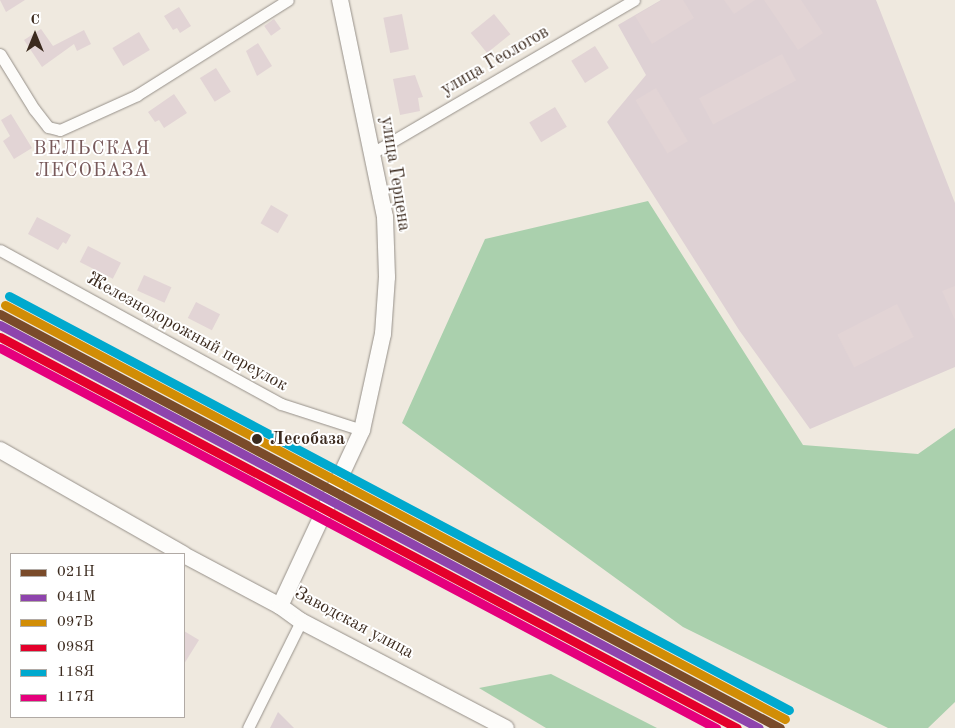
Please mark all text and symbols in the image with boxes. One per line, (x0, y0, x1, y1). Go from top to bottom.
north arrow (10, 10, 60, 60)
text: С (30, 13, 40, 27)
street label: улица Геологов (437, 21, 553, 101)
street label: улица Герцена (375, 115, 415, 233)
district label: ВЕЛЬСКАЯ ЛЕСОБАЗА (32, 139, 152, 183)
street label: Железнодорожный переулок (83, 268, 291, 396)
place label: Лесобаза (270, 428, 345, 450)
marker: Лесобаза (248, 430, 266, 448)
legend (10, 553, 185, 718)
text: 021Н (57, 565, 95, 580)
street label: Заводская улица (291, 582, 417, 664)
text: 041М (57, 590, 96, 605)
text: 097В (57, 615, 93, 630)
text: 098Я (57, 640, 94, 655)
text: 118Я (57, 665, 94, 680)
text: 117Я (57, 690, 94, 705)

